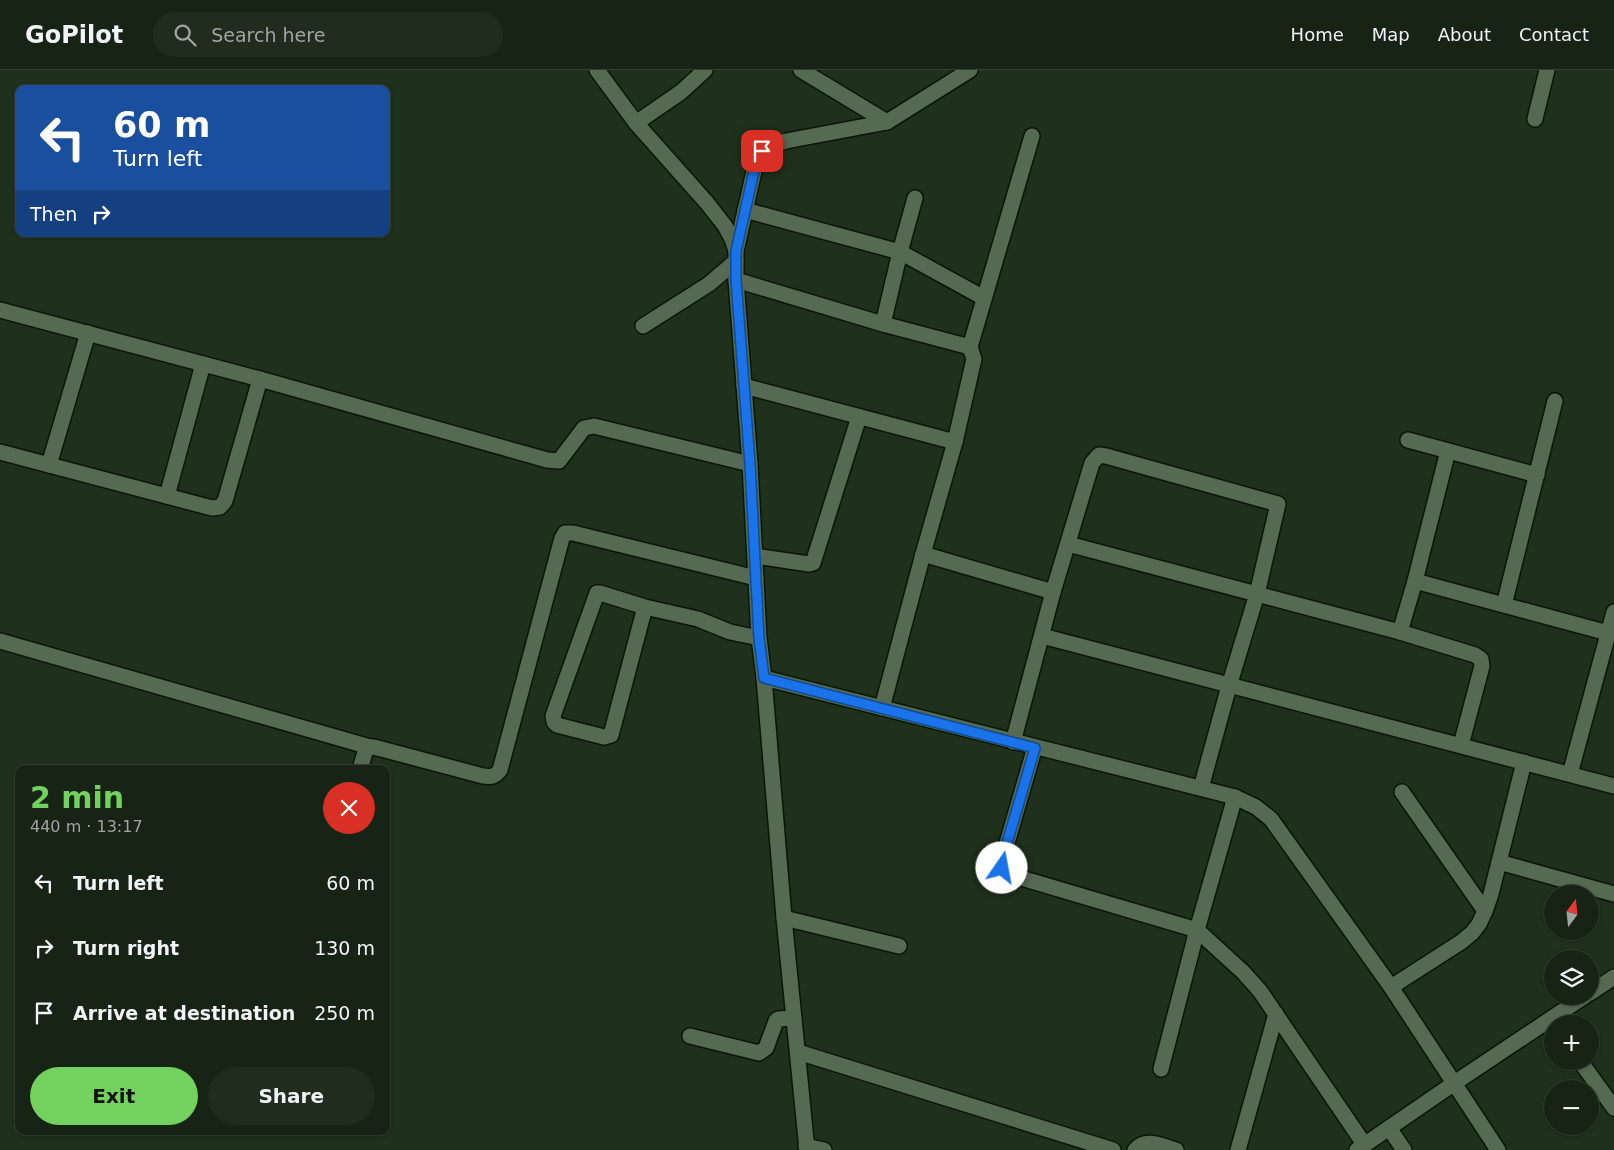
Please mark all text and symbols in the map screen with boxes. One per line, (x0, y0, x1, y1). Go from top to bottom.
search box (153, 12, 503, 57)
text: GoPilot (25, 21, 123, 49)
icon: search (171, 21, 199, 49)
text: Search here (211, 24, 325, 46)
text: Home (1291, 24, 1344, 45)
text: Map (1372, 24, 1410, 45)
text: About (1438, 24, 1491, 45)
text: Contact (1519, 24, 1589, 45)
icon: left (30, 105, 95, 170)
text: 60 m (113, 105, 210, 145)
pin (741, 130, 783, 172)
icon: arrive (748, 137, 776, 165)
text: Turn left (113, 146, 202, 171)
icon: right (87, 200, 115, 228)
text: Then (30, 203, 77, 225)
text: 2 min (30, 780, 124, 815)
button: close (323, 782, 375, 834)
text: 440 m · 13:17 (30, 817, 143, 836)
position arrow (975, 841, 1027, 893)
icon: left (30, 869, 58, 897)
text: Turn left (73, 872, 164, 894)
text: 60 m (326, 872, 375, 894)
north arrow (1544, 885, 1599, 940)
map controls (1544, 885, 1599, 1135)
icon: right (30, 934, 58, 962)
text: Turn right (73, 937, 179, 959)
text: 130 m (314, 937, 375, 959)
button: layers (1544, 950, 1599, 1005)
icon: arrive (30, 999, 58, 1027)
text: Arrive at destination (73, 1002, 295, 1024)
text: 250 m (314, 1002, 375, 1024)
button: + (1544, 1015, 1599, 1070)
button: Exit (30, 1067, 198, 1125)
button: Share (208, 1067, 375, 1125)
button: − (1544, 1080, 1599, 1135)

